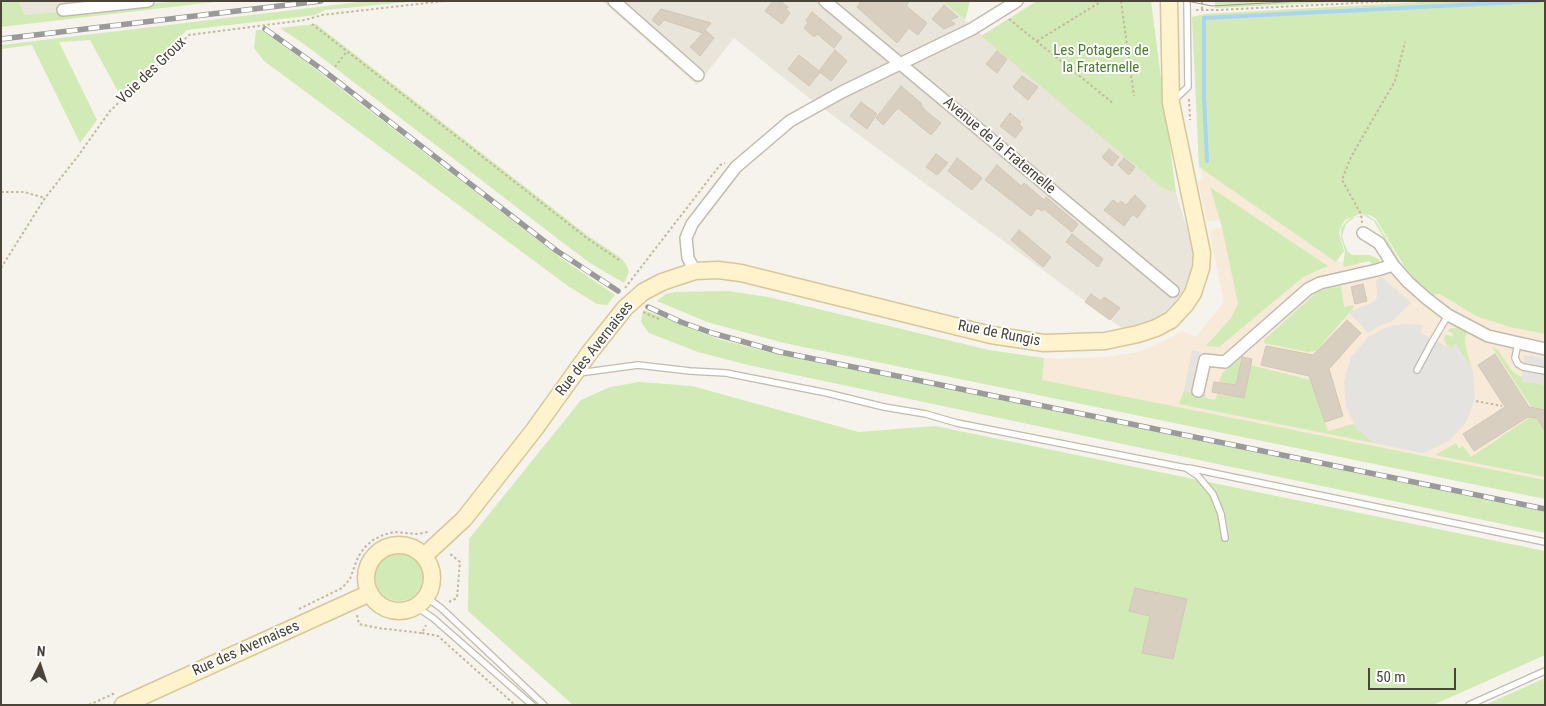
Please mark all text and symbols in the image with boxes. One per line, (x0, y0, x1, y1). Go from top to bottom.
street label: Voie des Groux (114, 34, 190, 108)
park label: Les Potagers de la Fraternelle (1053, 42, 1149, 77)
street label: Avenue de la Fraternelle (939, 94, 1059, 198)
street label: Rue des Avernaises (552, 298, 638, 400)
street label: Rue de Rungis (956, 317, 1042, 351)
street label: Rue des Avernaises (190, 617, 302, 681)
north arrow (15, 641, 65, 691)
text: N (36, 643, 46, 659)
scale bar (1371, 658, 1458, 690)
text: 50 m (1376, 668, 1406, 686)

